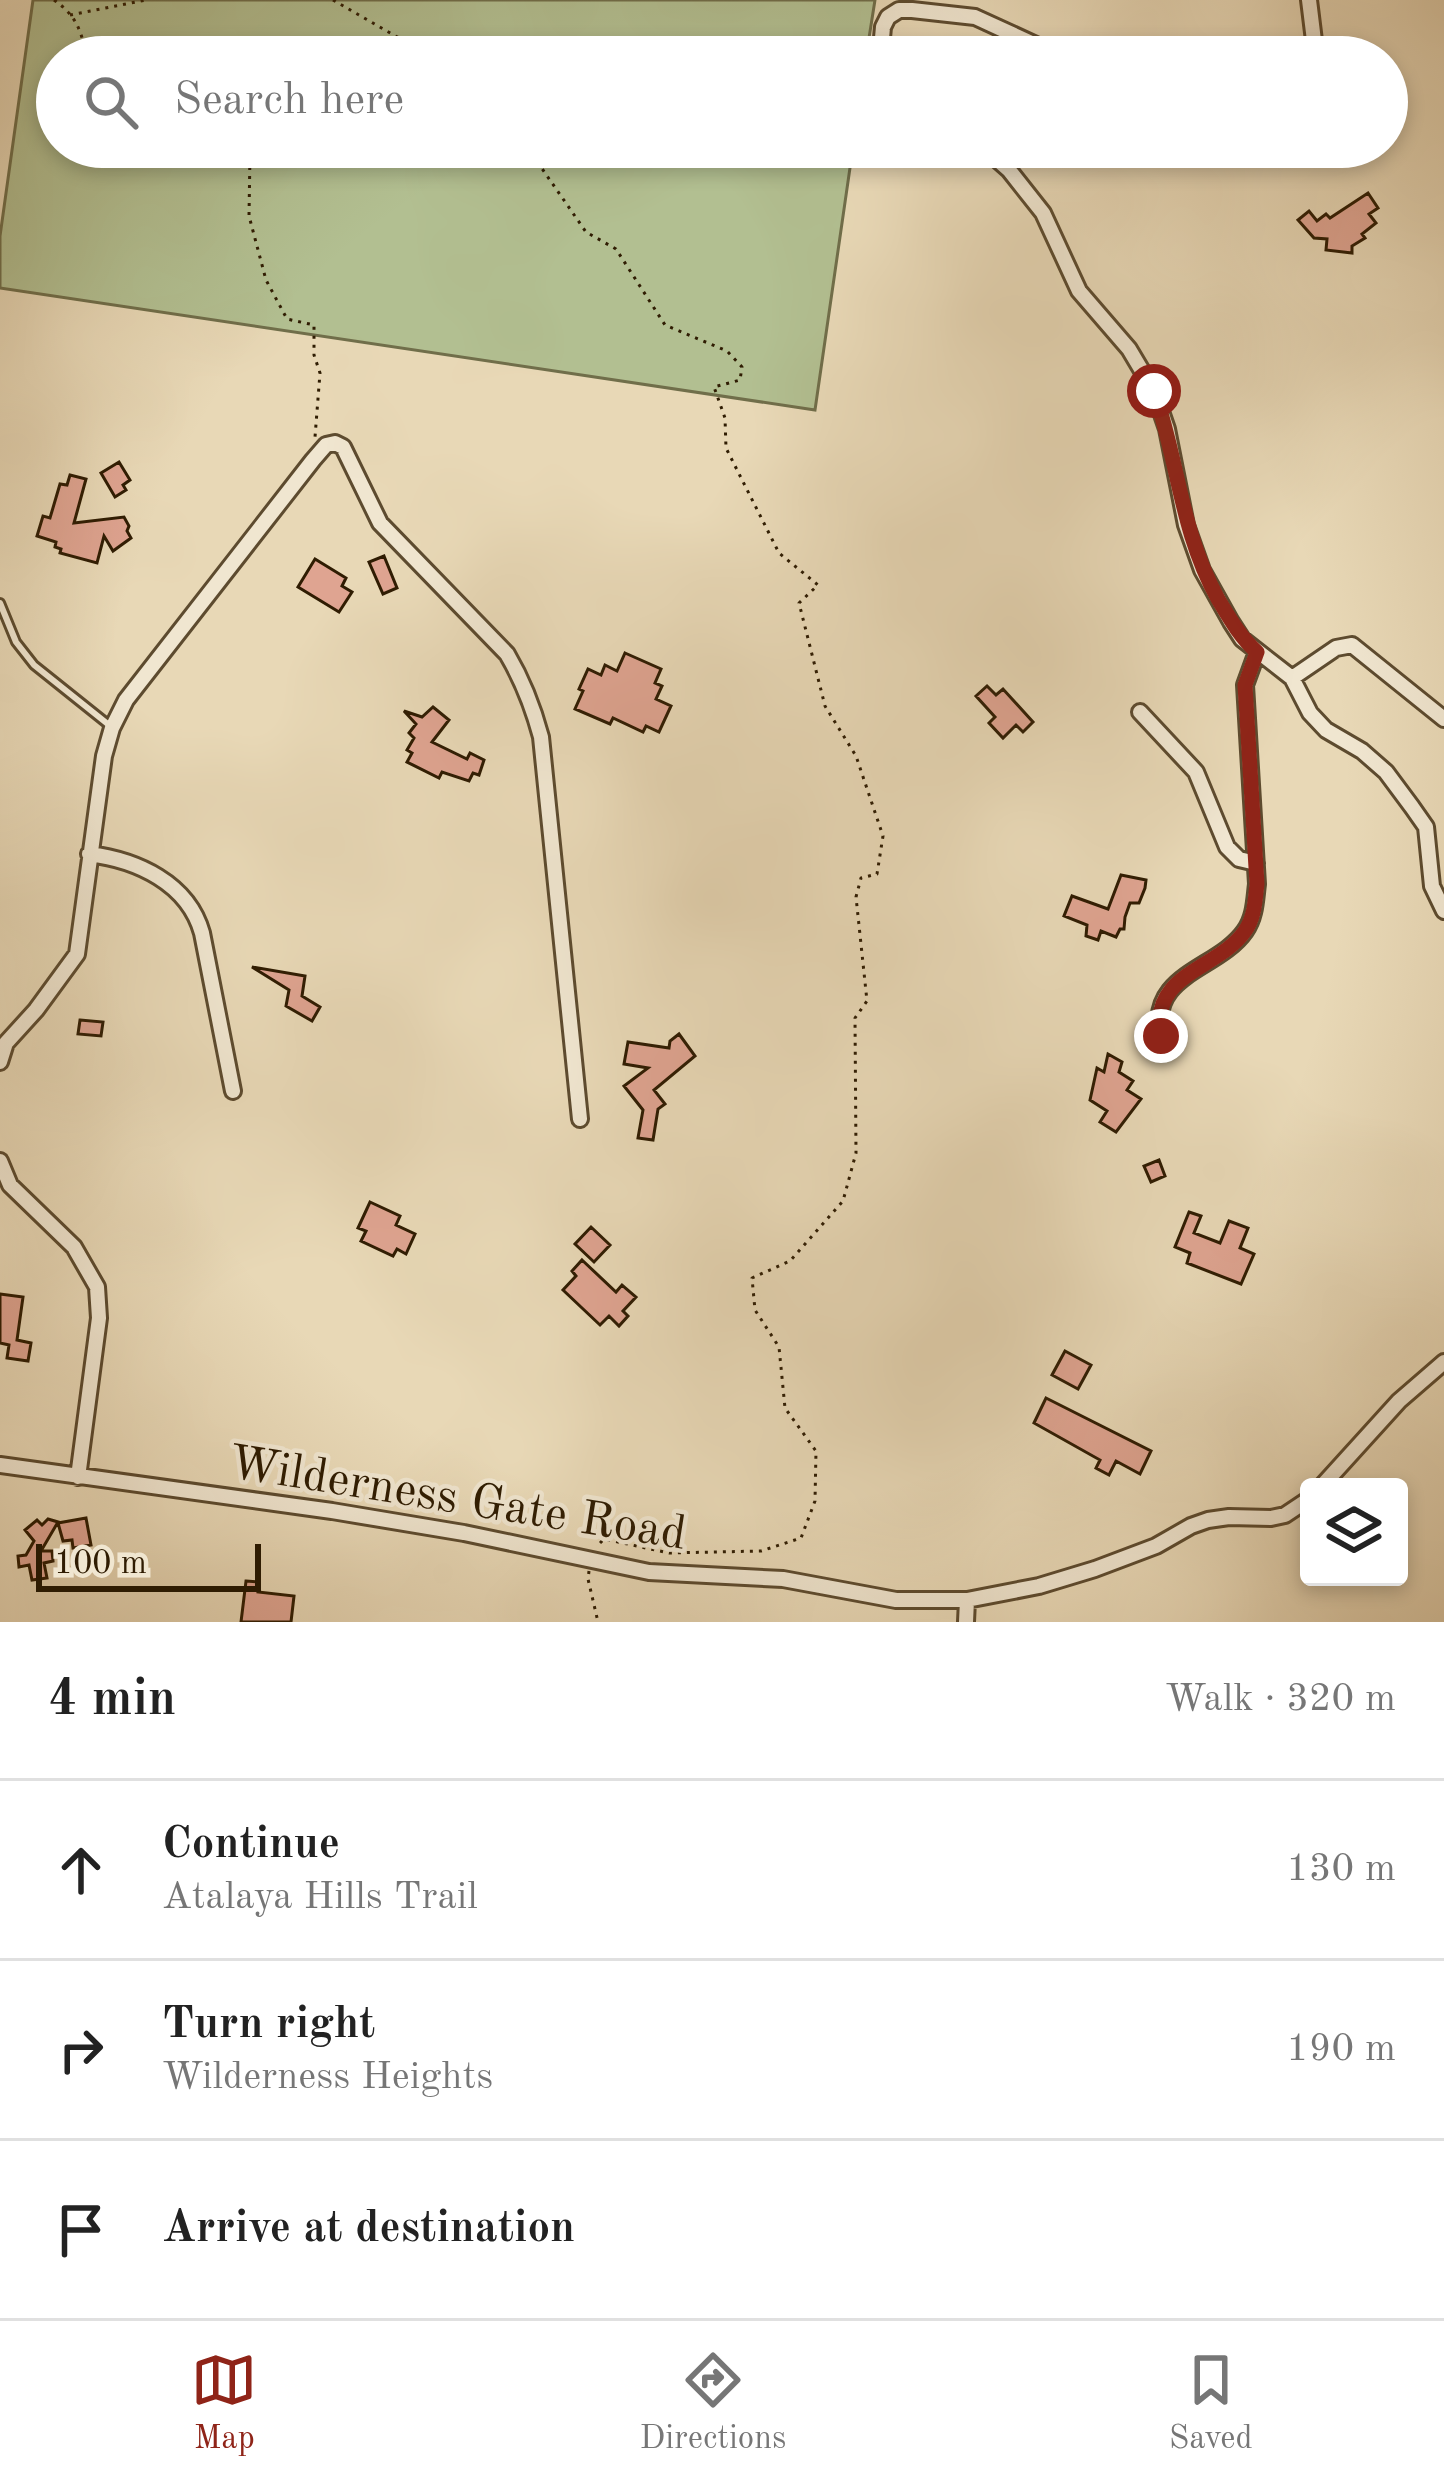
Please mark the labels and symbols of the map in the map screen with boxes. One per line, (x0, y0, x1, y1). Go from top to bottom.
route start (1127, 364, 1181, 418)
route end (1134, 1009, 1188, 1063)
street label: Wilderness Gate Road (225, 1440, 690, 1560)
scale bar (36, 1538, 261, 1591)

